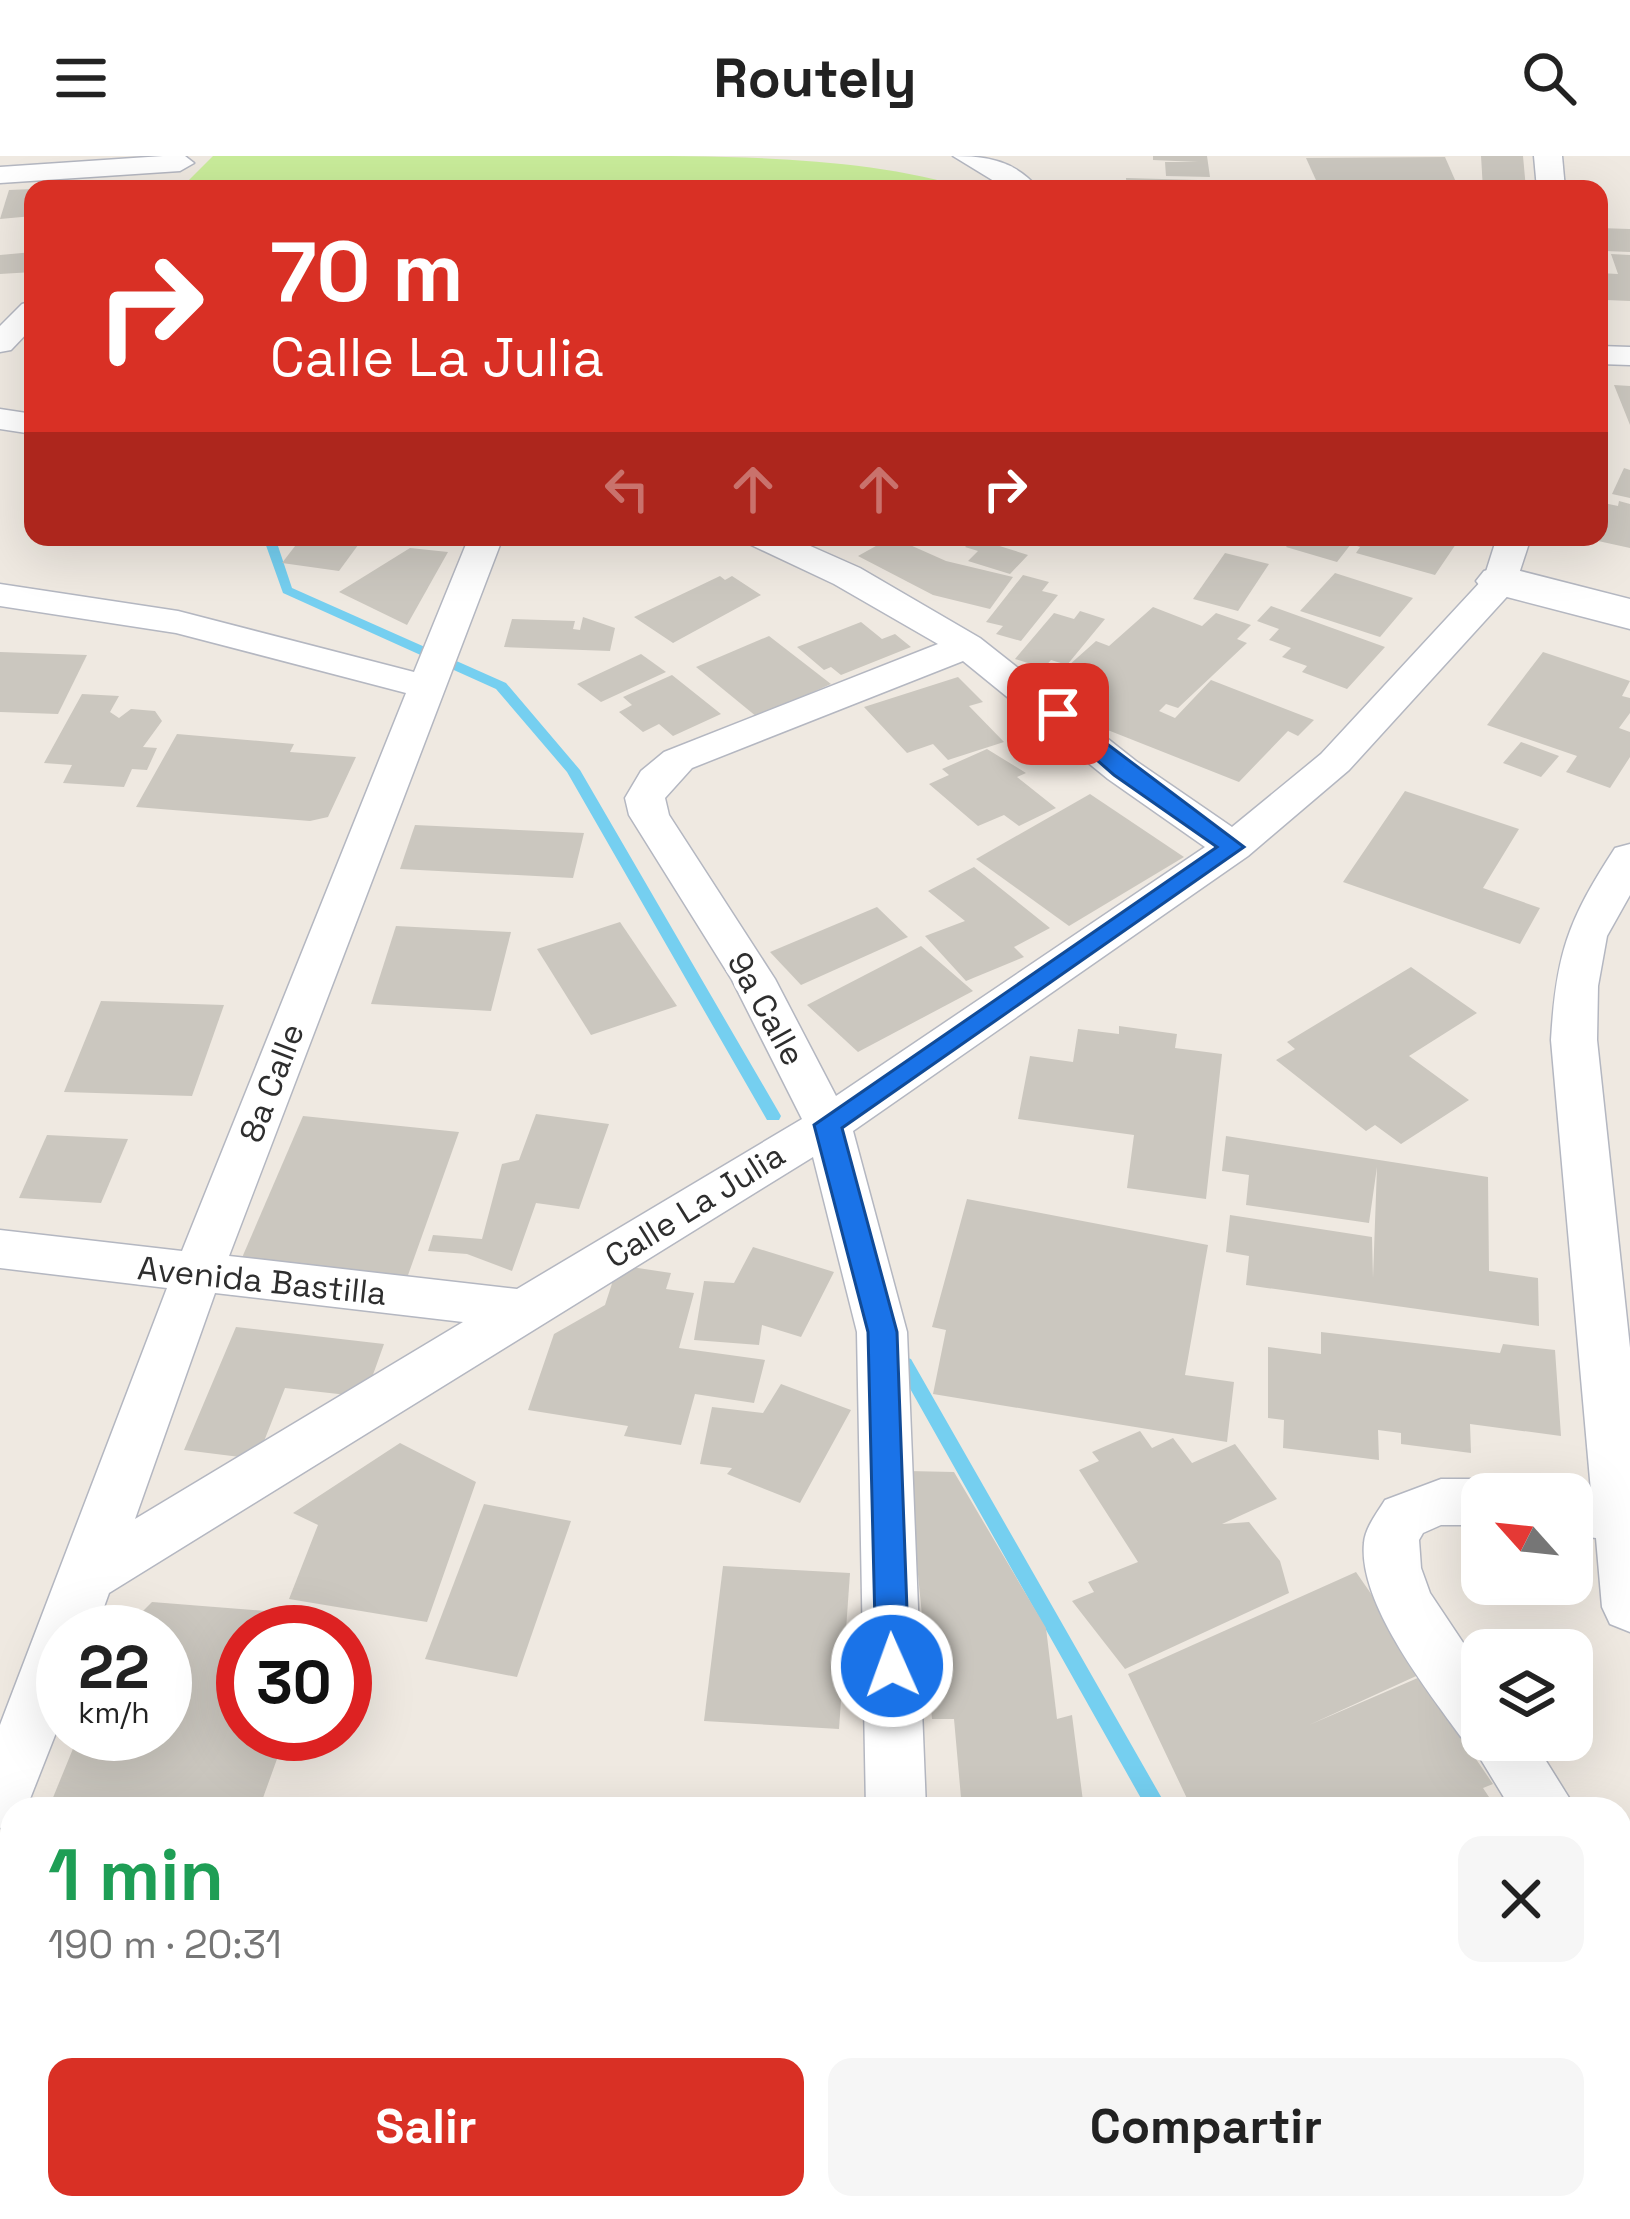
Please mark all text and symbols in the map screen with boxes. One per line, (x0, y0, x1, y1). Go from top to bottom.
text: Routely (714, 44, 916, 113)
icon: menu (48, 45, 114, 111)
icon: search (1516, 45, 1582, 111)
text: 70 m (270, 218, 464, 326)
icon: right (72, 228, 228, 384)
text: Calle La Julia (270, 323, 604, 392)
icon: left (594, 456, 660, 522)
icon: ahead (720, 456, 786, 522)
icon: ahead (846, 456, 912, 522)
icon: right (972, 456, 1038, 522)
pin (1007, 663, 1109, 765)
icon: arrive (1025, 681, 1091, 747)
street label: 9a Calle (718, 945, 814, 1073)
street label: 8a Calle (230, 1018, 314, 1148)
street label: Calle La Julia (597, 1134, 793, 1278)
street label: Avenida Bastilla (136, 1247, 389, 1315)
north arrow (1461, 1473, 1593, 1605)
map controls (1461, 1473, 1593, 1761)
position arrow (829, 1603, 955, 1729)
speed limit sign: 30 (216, 1605, 372, 1761)
text: 22 (78, 1629, 150, 1706)
button: layers (1461, 1629, 1593, 1761)
text: km/h (78, 1693, 150, 1732)
text: 1 min (48, 1829, 224, 1921)
button: close (1458, 1836, 1584, 1962)
text: 190 m · 20:31 (48, 1920, 282, 1969)
button: Salir (48, 2058, 804, 2196)
button: Compartir (828, 2058, 1584, 2196)

